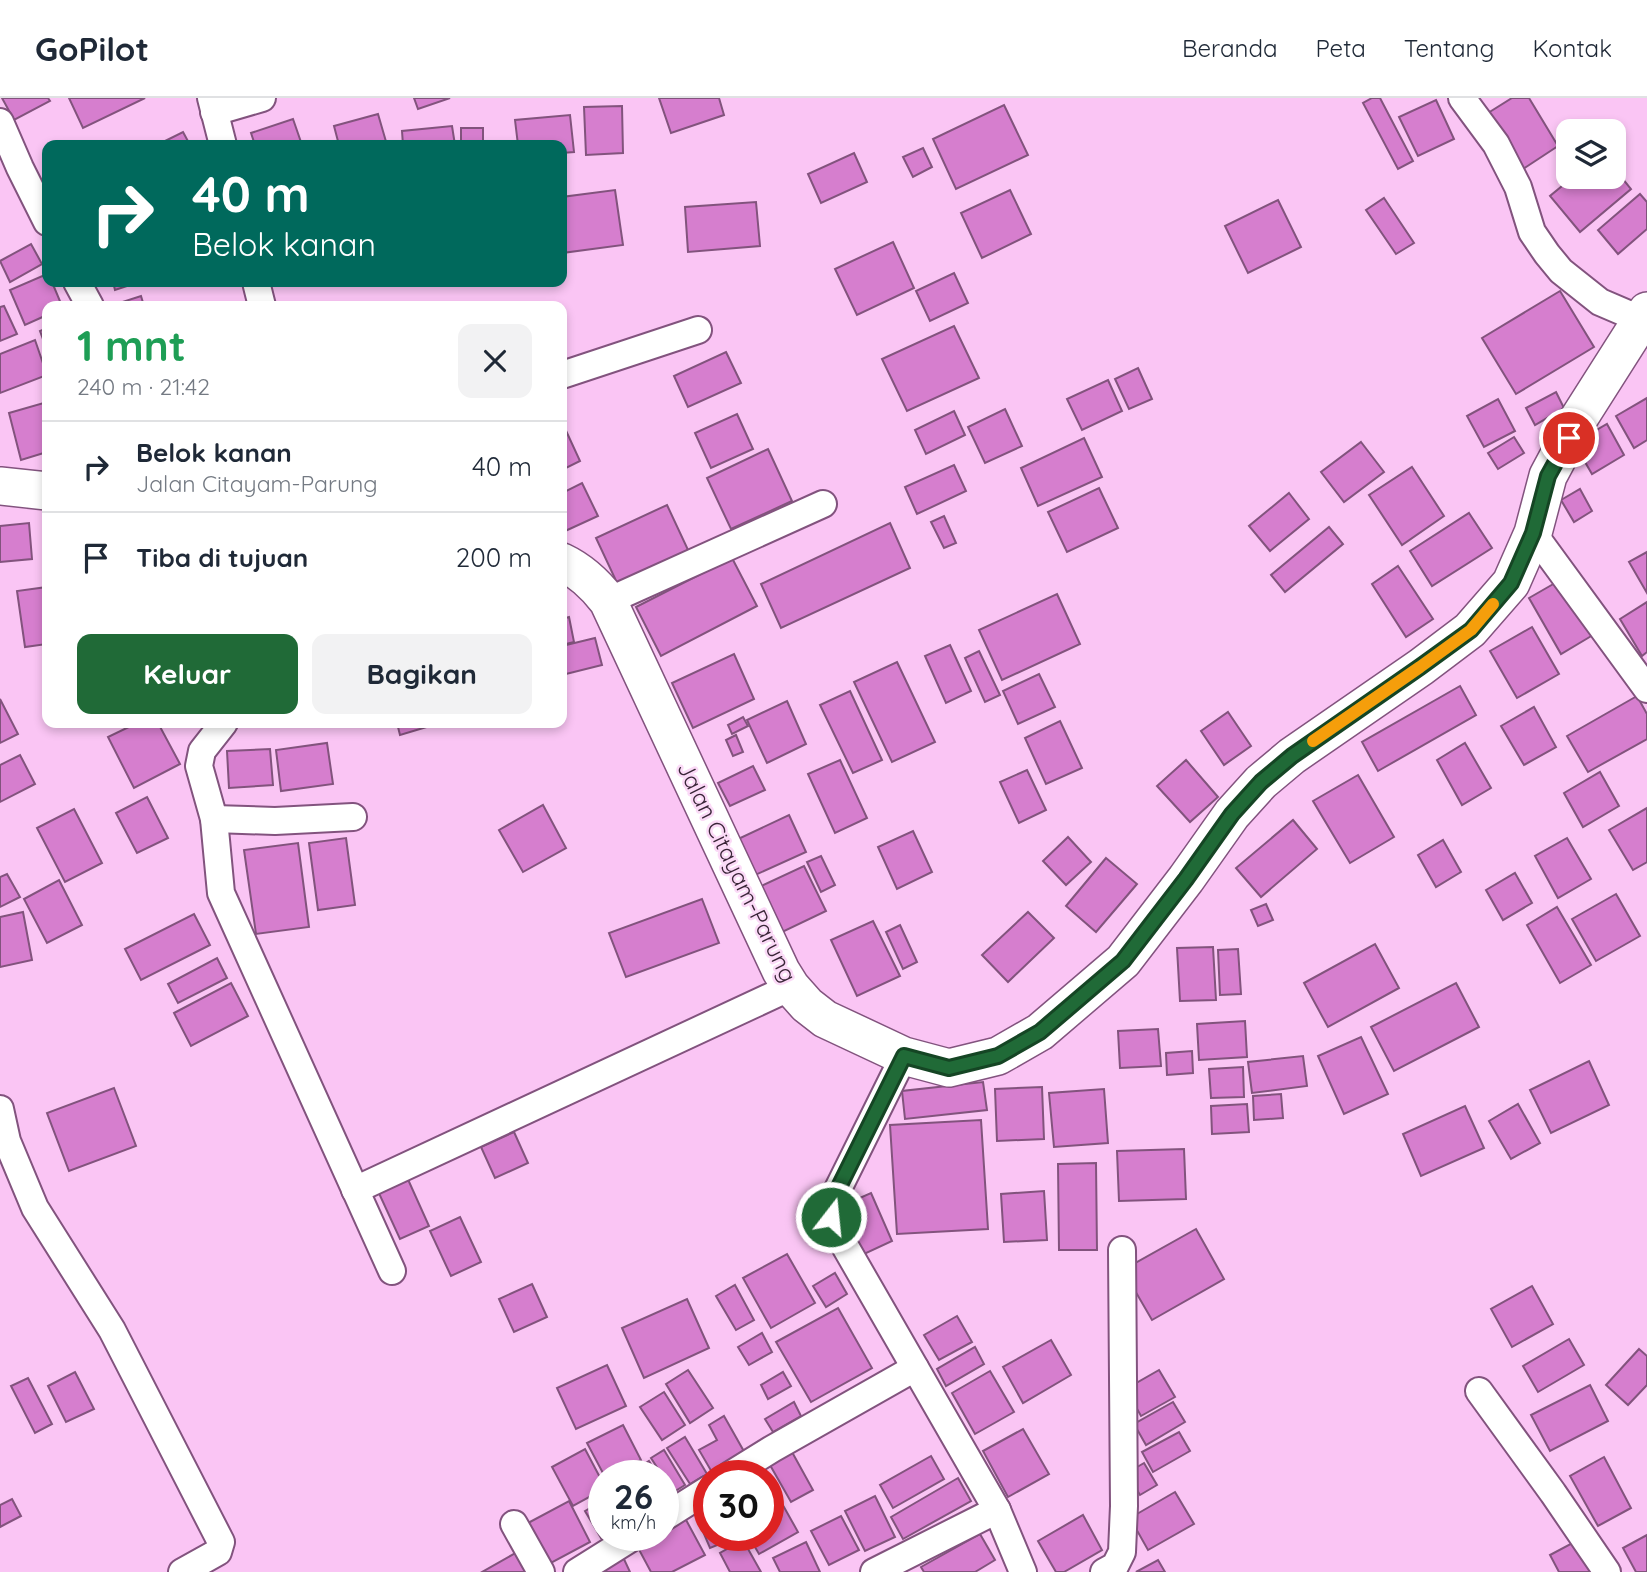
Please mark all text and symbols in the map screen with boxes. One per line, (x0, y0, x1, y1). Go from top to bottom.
text: GoPilot (35, 28, 149, 69)
text: Beranda (1182, 33, 1278, 63)
text: Peta (1316, 33, 1366, 63)
text: Tentang (1404, 33, 1494, 63)
text: Kontak (1532, 33, 1612, 63)
map controls (1556, 119, 1626, 189)
button: layers (1556, 119, 1626, 189)
text: 40 m (192, 163, 310, 224)
icon: right (77, 168, 168, 259)
text: Belok kanan (192, 224, 376, 264)
text: 1 mnt (77, 319, 186, 372)
button: close (458, 324, 532, 398)
text: 240 m · 21:42 (77, 372, 210, 401)
pin (1539, 408, 1599, 468)
icon: arrive (1550, 419, 1588, 457)
text: Belok kanan (136, 436, 292, 469)
icon: right (77, 448, 115, 486)
text: 40 m (472, 450, 532, 483)
text: Jalan Citayam-Parung (136, 469, 378, 498)
icon: arrive (77, 539, 115, 577)
text: Tiba di tujuan (136, 541, 308, 574)
text: 200 m (456, 541, 532, 574)
button: Keluar (77, 634, 298, 714)
button: Bagikan (312, 634, 532, 714)
street label: Jalan Citayam-Parung (671, 757, 803, 987)
position arrow (794, 1180, 868, 1254)
speed limit sign: 30 (693, 1460, 784, 1551)
text: 26 (614, 1474, 653, 1518)
text: km/h (611, 1511, 656, 1534)

